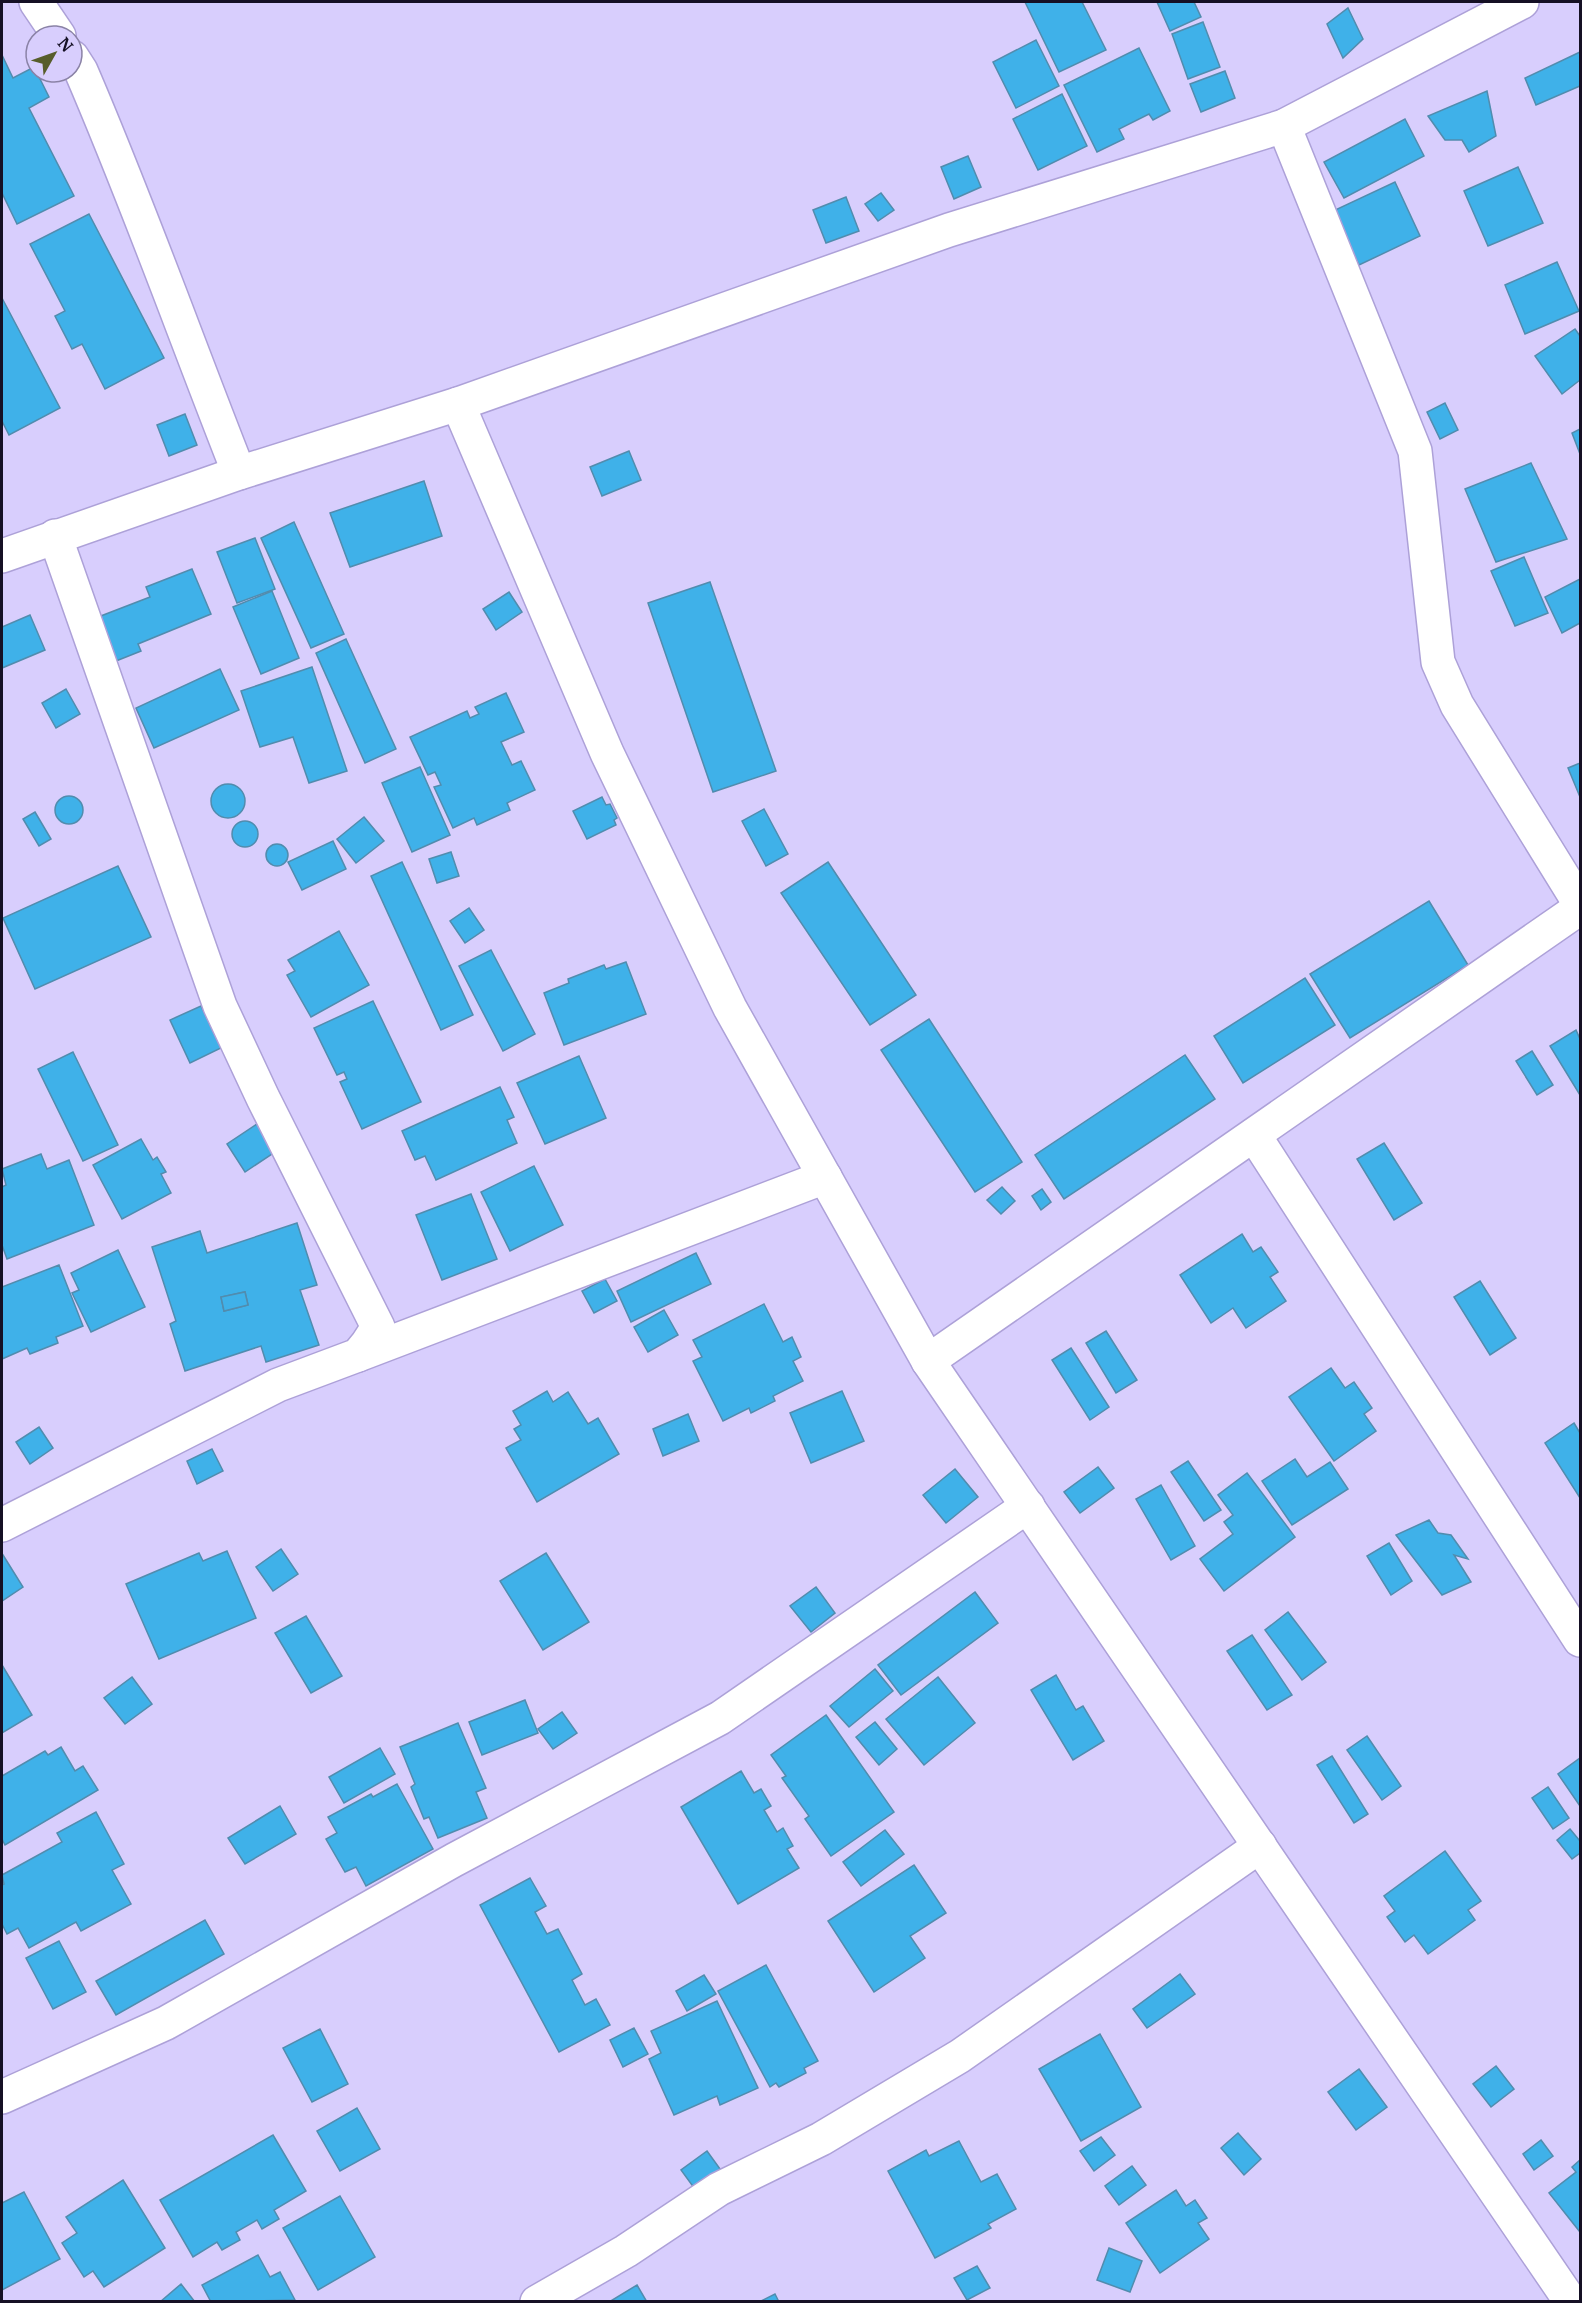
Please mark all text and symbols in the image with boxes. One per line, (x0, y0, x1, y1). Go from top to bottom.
north arrow (24, 24, 84, 84)
text: N (54, 33, 77, 56)

